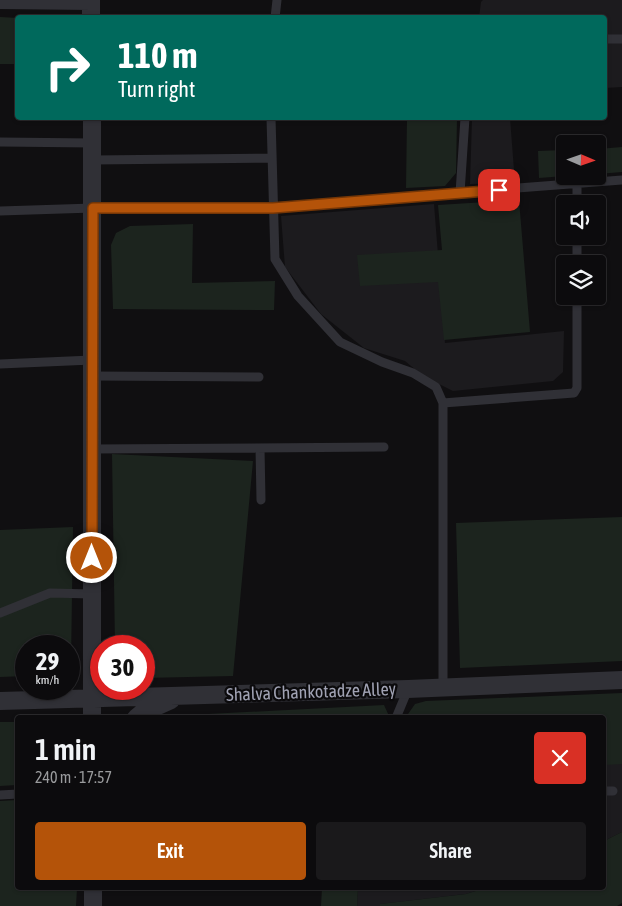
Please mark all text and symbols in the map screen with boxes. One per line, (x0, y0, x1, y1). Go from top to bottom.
icon: right (35, 35, 100, 100)
text: 110 m (118, 35, 197, 75)
text: Turn right (118, 76, 195, 102)
north arrow (556, 135, 606, 185)
map controls (556, 135, 606, 305)
pin (478, 169, 520, 211)
icon: arrive (485, 176, 513, 204)
button: sound (556, 195, 606, 245)
button: layers (556, 255, 606, 305)
position arrow (65, 531, 117, 583)
speed limit sign: 30 (90, 635, 155, 700)
text: 29 (36, 647, 59, 675)
text: km/h (36, 673, 59, 687)
street label: Shalva Chankotadze Alley (226, 678, 396, 705)
text: 1 min (35, 732, 96, 766)
button: close (534, 732, 586, 784)
text: 240 m · 17:57 (35, 768, 112, 786)
button: Exit (35, 822, 306, 880)
button: Share (316, 822, 586, 880)

